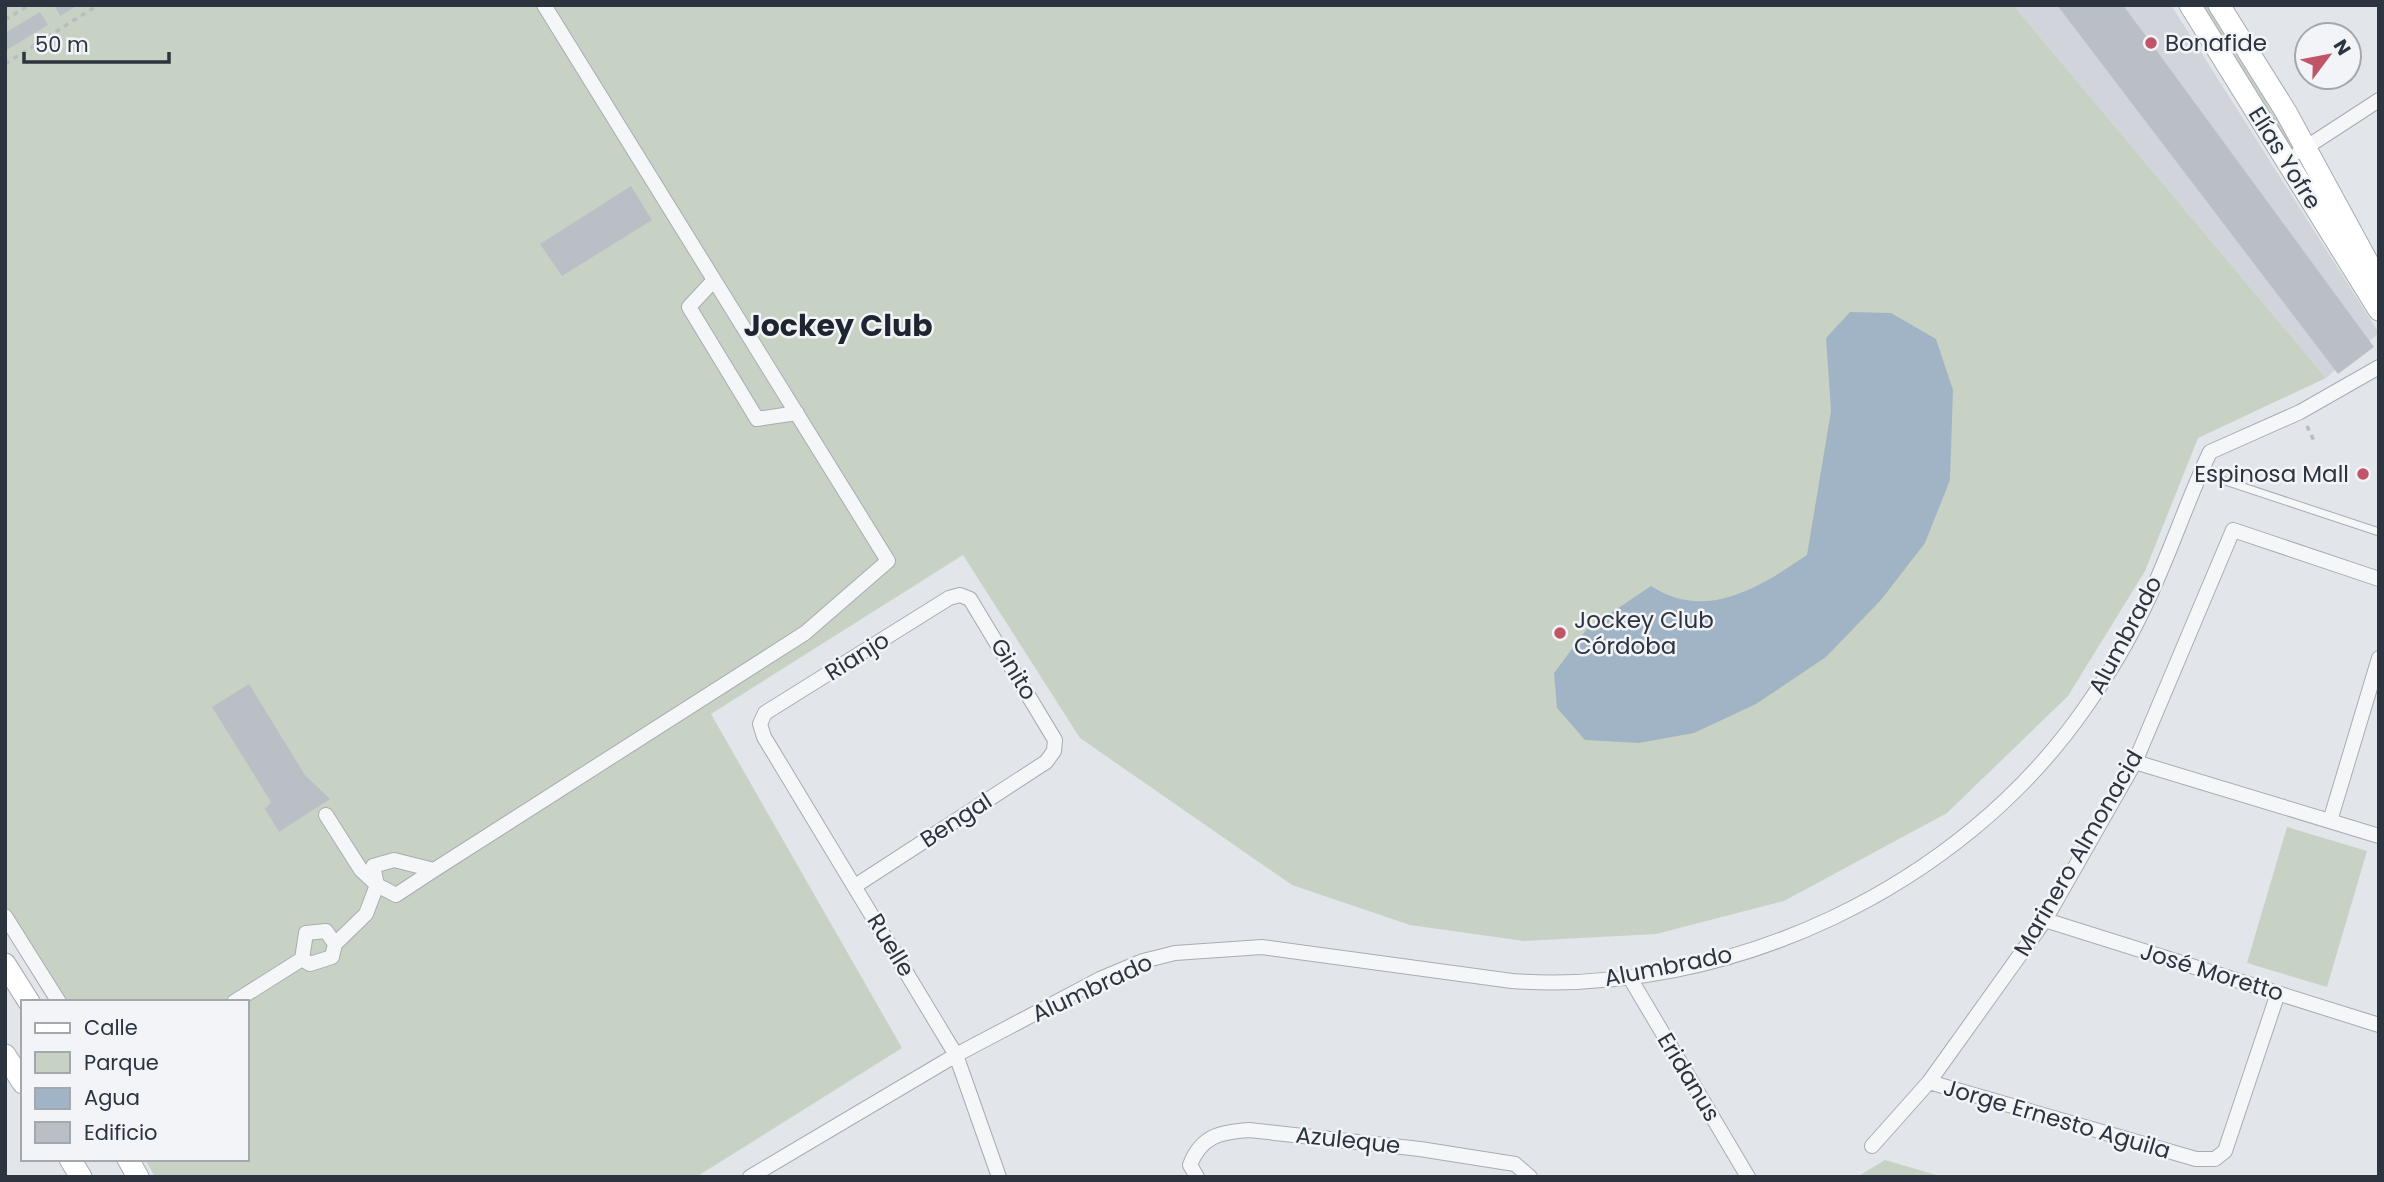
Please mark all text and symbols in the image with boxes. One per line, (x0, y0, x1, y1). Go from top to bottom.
scale bar (24, 21, 170, 65)
north arrow (2293, 21, 2363, 91)
place label: Bonafide (2165, 27, 2267, 59)
text: 50 m (35, 30, 89, 59)
text: N (2327, 34, 2357, 60)
marker: Bonafide (2143, 35, 2159, 51)
street label: Elías Yofre (2241, 101, 2329, 215)
district label: Jockey Club (743, 304, 933, 347)
place label: Espinosa Mall (2194, 458, 2349, 490)
marker: Espinosa Mall (2355, 466, 2371, 482)
street label: Alumbrado (2080, 570, 2170, 700)
place label: Jockey Club Córdoba (1574, 604, 1714, 662)
street label: Rianjo (819, 624, 895, 688)
marker: Jockey Club Córdoba (1552, 625, 1568, 641)
street label: Ginito (983, 632, 1045, 706)
street label: Marinero Almonacid (2006, 744, 2150, 962)
street label: Bengal (914, 785, 998, 855)
street label: Ruelle (860, 907, 922, 983)
street label: José Moretto (2136, 935, 2288, 1009)
street label: Alumbrado (1601, 938, 1735, 994)
street label: Alumbrado (1027, 946, 1157, 1030)
legend (21, 1000, 248, 1161)
text: Calle (84, 1013, 138, 1042)
street label: Eridanus (1650, 1027, 1728, 1127)
text: Parque (84, 1048, 159, 1077)
street label: Jorge Ernesto Aguila (1940, 1071, 2174, 1167)
text: Agua (84, 1083, 140, 1112)
text: Edificio (84, 1118, 158, 1147)
street label: Azuleque (1294, 1119, 1402, 1161)

